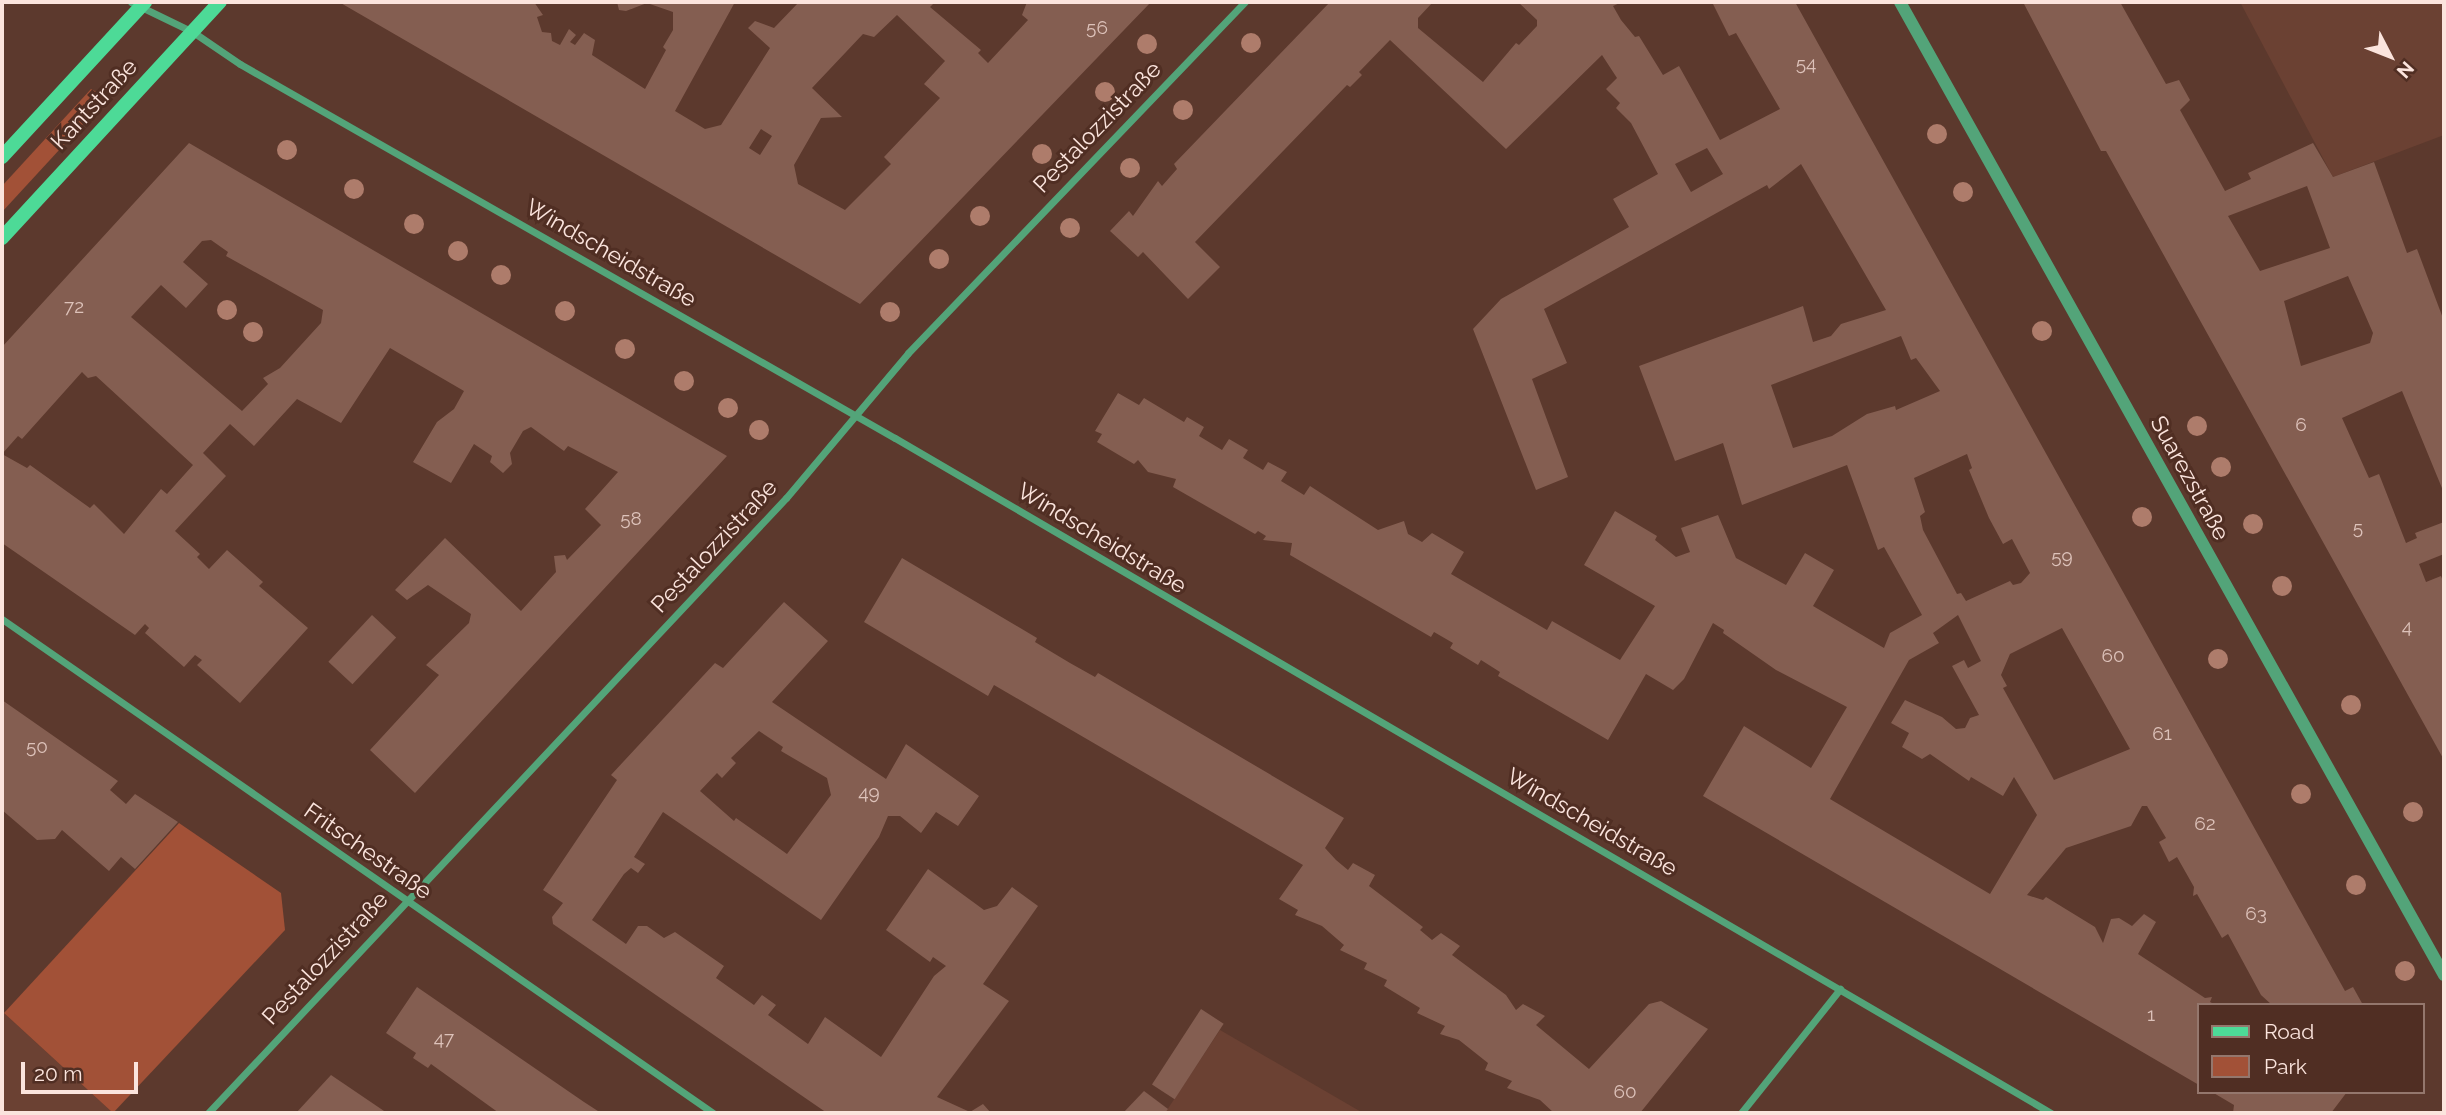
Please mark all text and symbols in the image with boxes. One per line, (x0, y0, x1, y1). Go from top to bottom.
house number: 56 (1086, 17, 1108, 39)
north arrow (2355, 21, 2425, 91)
street label: Kantstraße (45, 53, 143, 155)
house number: 54 (1796, 53, 1816, 75)
street label: Pestalozzistraße (1027, 56, 1167, 198)
text: N (2393, 57, 2419, 83)
street label: Windscheidstraße (521, 193, 701, 313)
house number: 72 (64, 296, 84, 318)
street label: Suarezstraße (2144, 411, 2236, 545)
house number: 6 (2295, 414, 2307, 436)
street label: Pestalozzistraße (645, 474, 783, 618)
street label: Windscheidstraße (1012, 477, 1192, 599)
house number: 58 (620, 508, 642, 530)
house number: 5 (2353, 517, 2363, 539)
house number: 59 (2051, 546, 2073, 568)
house number: 4 (2402, 616, 2412, 638)
house number: 60 (2101, 645, 2125, 667)
house number: 61 (2152, 723, 2172, 745)
house number: 50 (26, 736, 48, 758)
street label: Windscheidstraße (1502, 762, 1682, 882)
house number: 49 (858, 782, 880, 804)
street label: Fritschestraße (299, 797, 437, 905)
house number: 62 (2194, 813, 2216, 835)
street label: Pestalozzistraße (256, 886, 394, 1030)
house number: 63 (2245, 903, 2267, 925)
legend (2198, 1003, 2425, 1094)
house number: 1 (2147, 1004, 2155, 1026)
text: Road (2264, 1019, 2314, 1044)
house number: 47 (434, 1028, 454, 1050)
scale bar (24, 1048, 142, 1092)
text: Park (2264, 1054, 2307, 1079)
text: 20 m (34, 1061, 82, 1086)
house number: 60 (1613, 1081, 1637, 1103)

